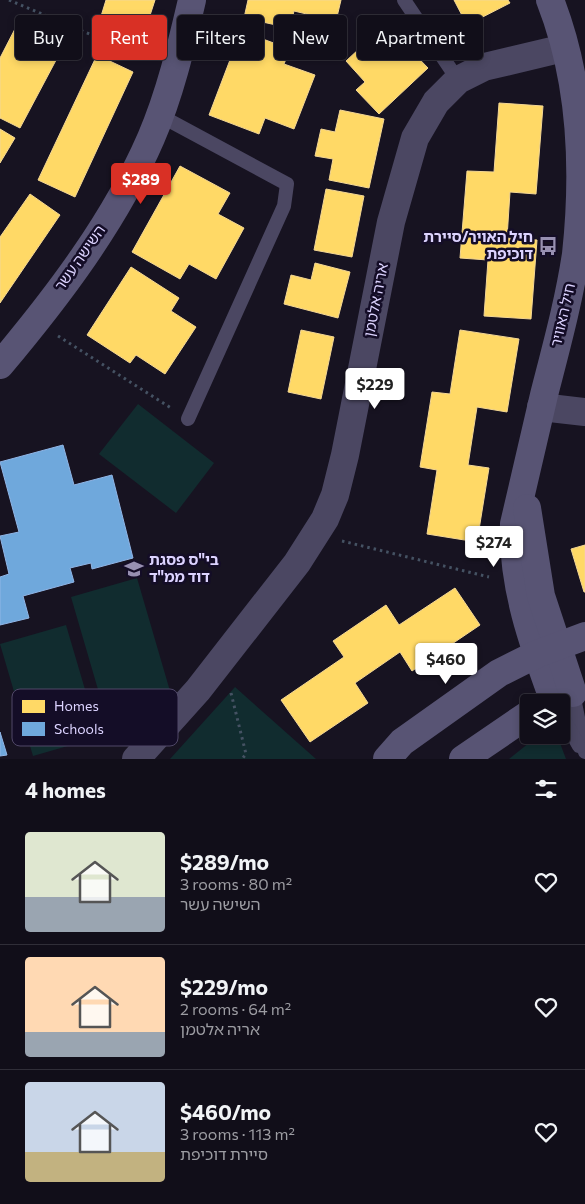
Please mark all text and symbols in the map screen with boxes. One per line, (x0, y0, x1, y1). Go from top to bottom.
chip: Buy (15, 15, 82, 60)
chip: Rent (92, 15, 167, 60)
chip: Filters (177, 15, 264, 60)
chip: New (274, 15, 347, 60)
chip: Apartment (357, 15, 483, 60)
pin: $289 (111, 162, 171, 205)
text: $289 (122, 169, 160, 188)
street label: השישה עשר (50, 221, 108, 294)
place label: חיל האויר/סיירת דוכיפת (423, 227, 533, 262)
bus stop icon: חיל האויר/סיירת דוכיפת (537, 235, 559, 257)
street label: אריה אלטמן (359, 261, 391, 338)
street label: חיל האוויר (546, 281, 578, 348)
pin: $229 (345, 368, 405, 410)
text: $229 (356, 374, 394, 393)
pin: $274 (464, 526, 524, 568)
text: $274 (476, 532, 512, 551)
place label: בי"ס פסגת דוד ממ"ד (149, 550, 219, 585)
school or university icon: בי"ס פסגת דוד ממ"ד (123, 558, 145, 580)
pin: $460 (416, 642, 476, 685)
text: $460 (426, 649, 466, 668)
legend (12, 689, 178, 746)
map controls (520, 694, 570, 744)
button: layers (520, 694, 570, 744)
text: Homes (54, 697, 99, 714)
text: Schools (54, 720, 104, 737)
icon: filters (532, 775, 560, 803)
text: 4 homes (25, 777, 106, 802)
text: $289/mo (180, 849, 269, 874)
icon: home (65, 852, 125, 912)
icon: heart (532, 868, 560, 896)
text: 3 rooms · 80 m² (180, 874, 292, 893)
text: השישה עשר (180, 894, 261, 913)
text: $229/mo (180, 974, 268, 999)
icon: home (65, 977, 125, 1037)
icon: heart (532, 993, 560, 1021)
text: 2 rooms · 64 m² (180, 999, 291, 1018)
text: אריה אלטמן (180, 1019, 260, 1038)
text: $460/mo (180, 1099, 271, 1124)
icon: home (65, 1102, 125, 1162)
icon: heart (532, 1118, 560, 1146)
text: 3 rooms · 113 m² (180, 1124, 295, 1143)
text: סיירת דוכיפת (180, 1144, 268, 1163)

